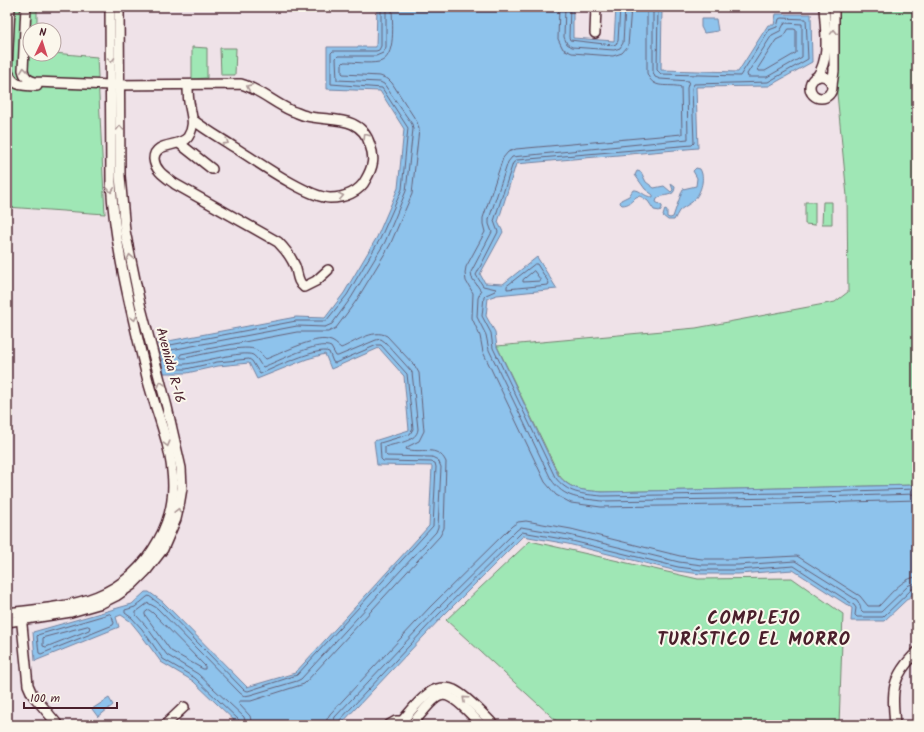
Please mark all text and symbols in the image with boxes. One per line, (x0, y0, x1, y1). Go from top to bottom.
north arrow (22, 22, 62, 62)
text: N (39, 24, 47, 42)
one-way arrow (830, 29, 838, 35)
one-way arrow (107, 57, 115, 63)
one-way arrow (20, 67, 29, 73)
one-way arrow (246, 84, 254, 92)
one-way arrow (116, 125, 124, 131)
one-way arrow (363, 133, 371, 140)
one-way arrow (222, 137, 229, 144)
one-way arrow (107, 187, 116, 193)
one-way arrow (338, 192, 344, 200)
one-way arrow (126, 254, 135, 260)
one-way arrow (129, 315, 137, 321)
street label: Avenida R-16 (149, 325, 191, 406)
one-way arrow (157, 380, 166, 387)
one-way arrow (162, 440, 170, 447)
one-way arrow (173, 508, 181, 514)
district label: COMPLEJO TURÍSTICO EL MORRO (657, 605, 851, 655)
scale bar (24, 684, 117, 710)
text: 100 m (30, 689, 61, 708)
one-way arrow (463, 696, 470, 703)

